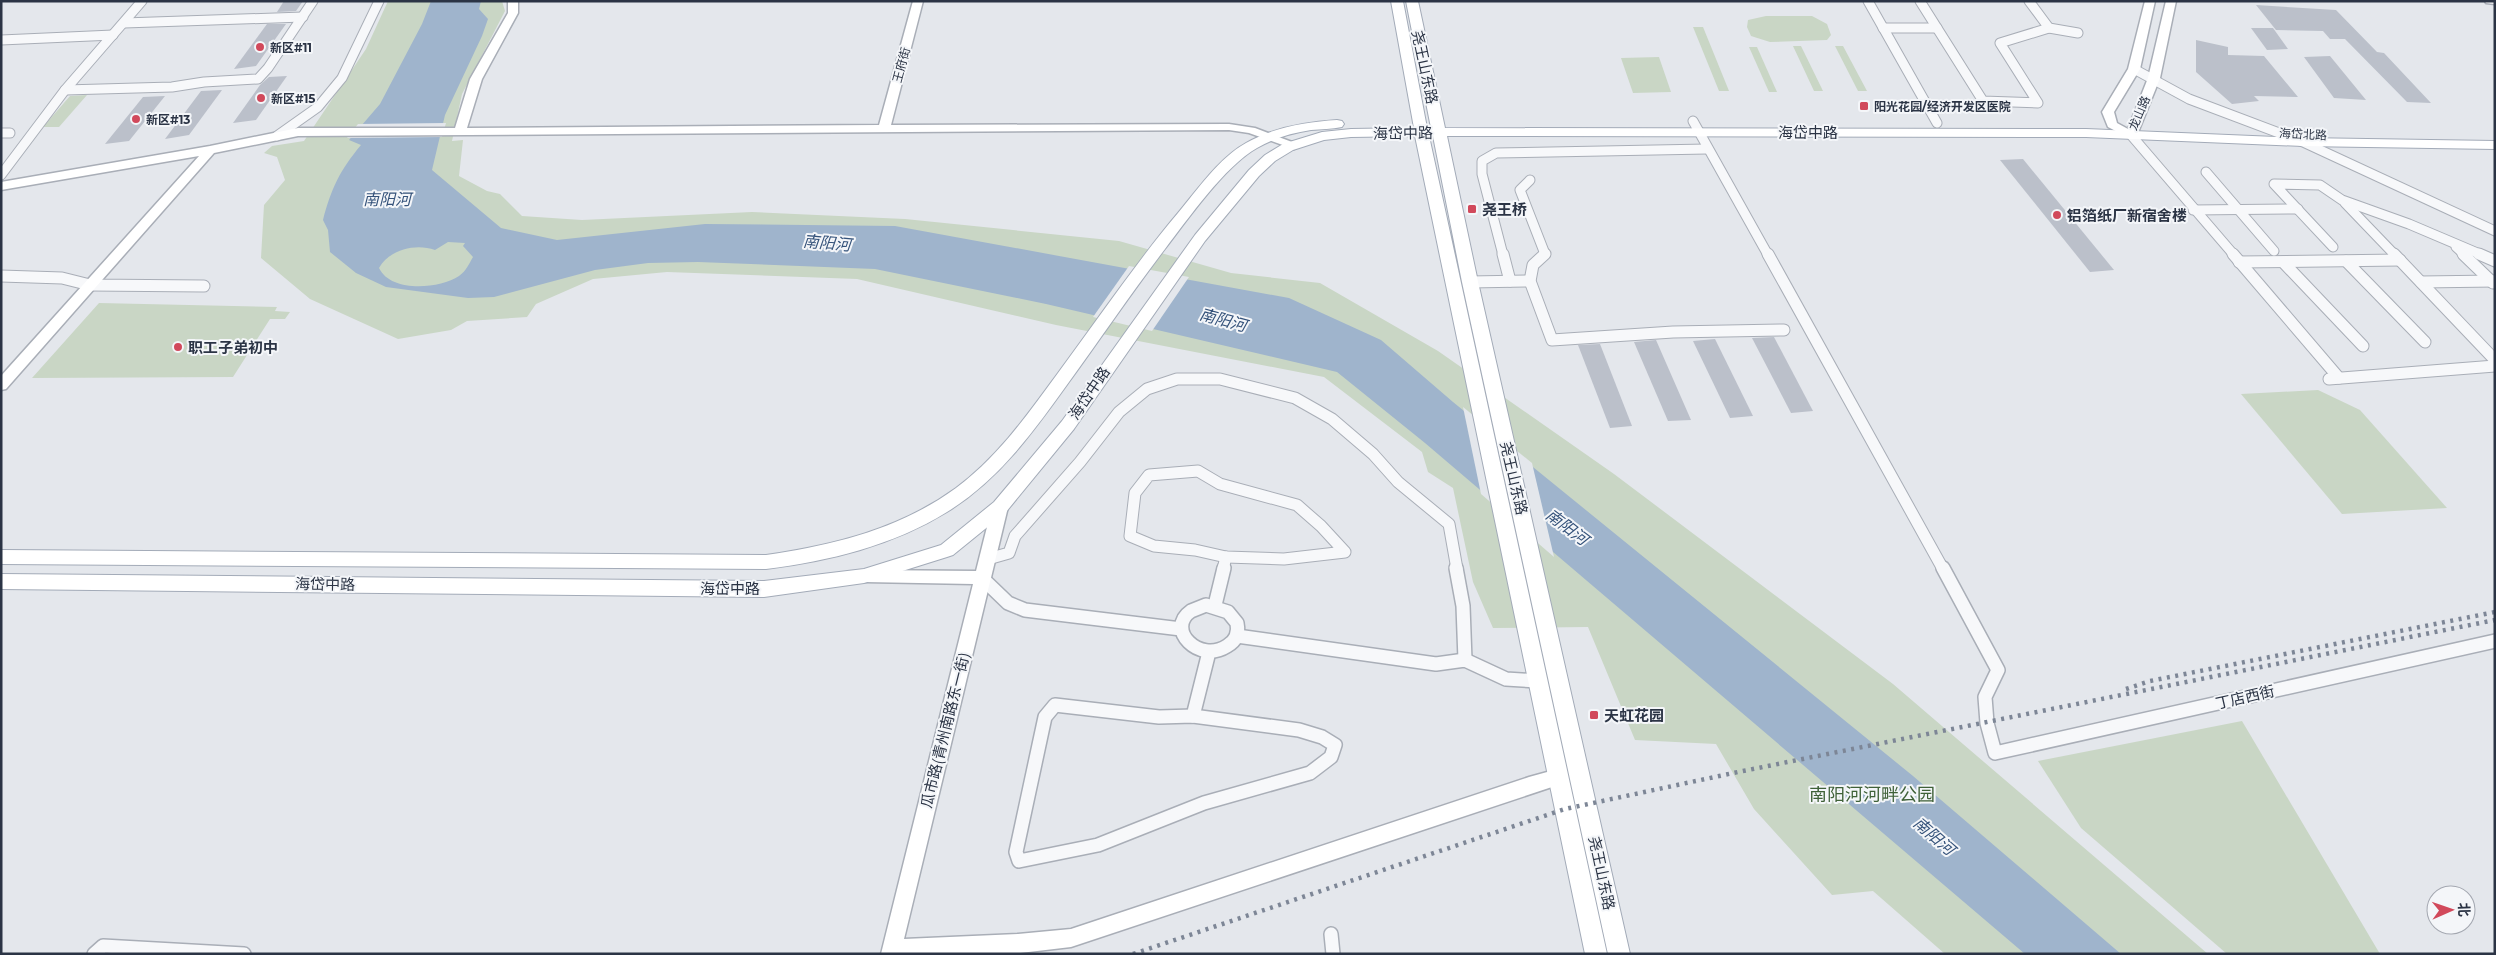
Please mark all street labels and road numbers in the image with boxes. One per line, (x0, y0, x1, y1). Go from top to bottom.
street label: 尧王山东路 (1408, 28, 1442, 106)
street label: 王府街 (889, 46, 913, 84)
street label: 龙山路 (2125, 93, 2153, 133)
street label: 海岱中路 (1373, 123, 1433, 143)
street label: 海岱中路 (1778, 123, 1838, 142)
street label: 海岱北路 (2279, 125, 2327, 143)
street label: 海岱中路 (1064, 363, 1114, 423)
street label: 尧王山东路 (1496, 439, 1532, 517)
street label: 海岱中路 (295, 574, 355, 594)
street label: 海岱中路 (700, 579, 760, 598)
street label: 瓜市路(青州南路东一街) (916, 650, 974, 810)
street label: 丁店西街 (2214, 681, 2276, 713)
street label: 尧王山东路 (1585, 834, 1619, 912)

